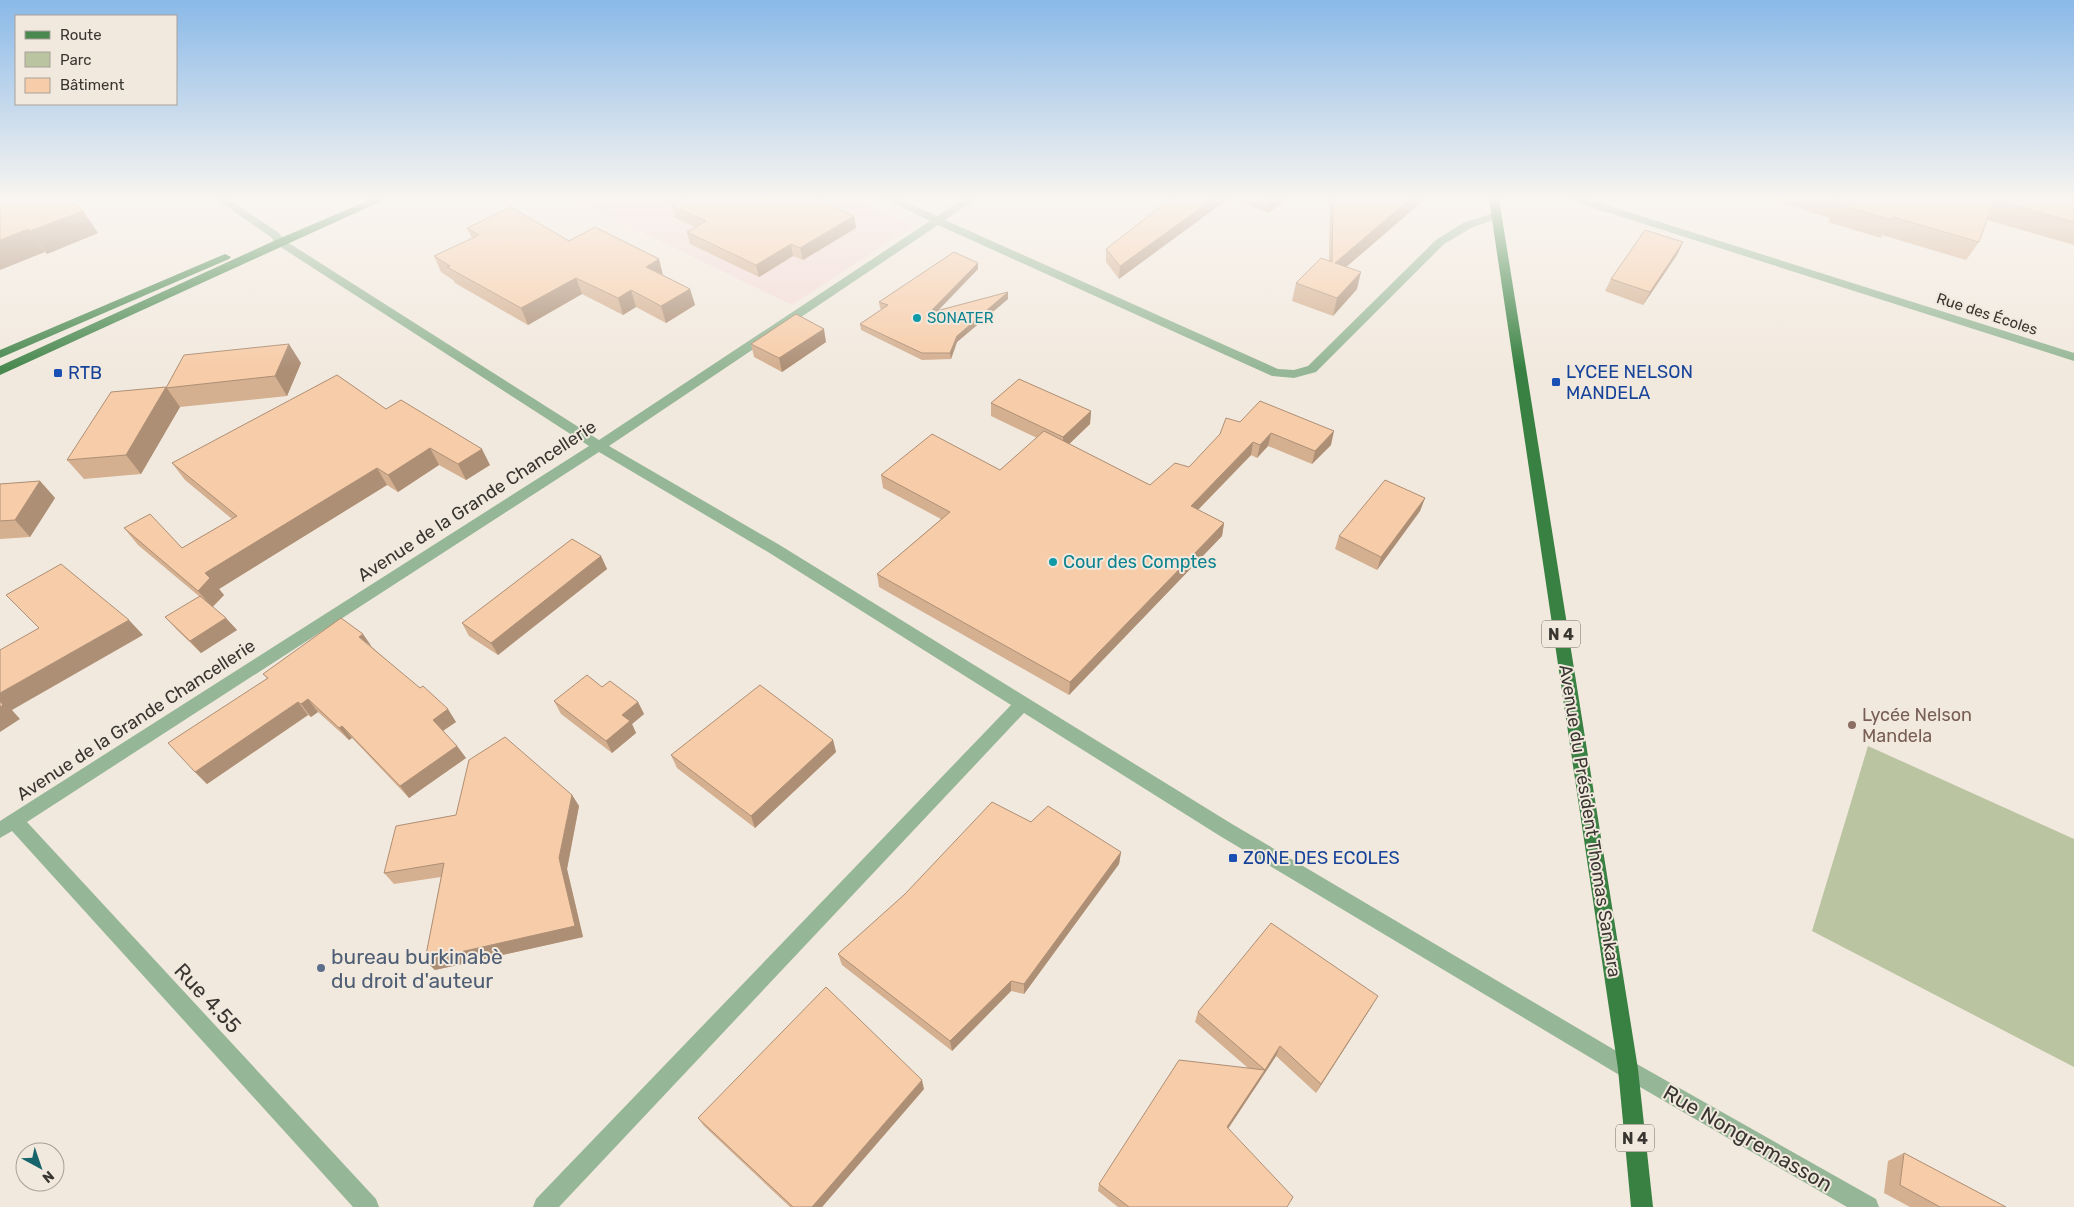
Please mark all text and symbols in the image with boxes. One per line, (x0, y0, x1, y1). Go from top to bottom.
legend (15, 15, 178, 105)
text: Route (60, 26, 102, 44)
text: Parc (60, 51, 92, 69)
text: Bâtiment (60, 76, 124, 94)
street label: Rue des Écoles (1934, 289, 2040, 339)
place label: SONATER (927, 309, 994, 327)
marker: SONATER (911, 312, 923, 324)
place label: LYCEE NELSON MANDELA (1566, 361, 1693, 404)
place label: RTB (68, 362, 102, 384)
marker: RTB (52, 367, 64, 379)
marker: LYCEE NELSON MANDELA (1550, 376, 1562, 388)
street label: Avenue de la Grande Chancellerie (353, 415, 601, 587)
place label: Cour des Comptes (1063, 551, 1217, 573)
marker: Cour des Comptes (1047, 556, 1059, 568)
road number: N 4 (1542, 620, 1580, 648)
street label: Avenue de la Grande Chancellerie (12, 634, 260, 806)
street label: Avenue du Président Thomas Sankara (1554, 663, 1626, 979)
place label: Lycée Nelson Mandela (1862, 704, 1972, 747)
marker: Lycée Nelson Mandela (1846, 719, 1858, 731)
place label: ZONE DES ECOLES (1243, 847, 1400, 869)
marker: ZONE DES ECOLES (1227, 852, 1239, 864)
place label: bureau burkinabè du droit d'auteur (331, 944, 503, 993)
street label: Rue 4.55 (169, 958, 247, 1038)
marker: bureau burkinabè du droit d'auteur (315, 962, 327, 974)
street label: Rue Nongremasson (1659, 1079, 1837, 1197)
road number: N 4 (1616, 1124, 1654, 1152)
north arrow (15, 1142, 65, 1192)
text: N (39, 1167, 57, 1186)

